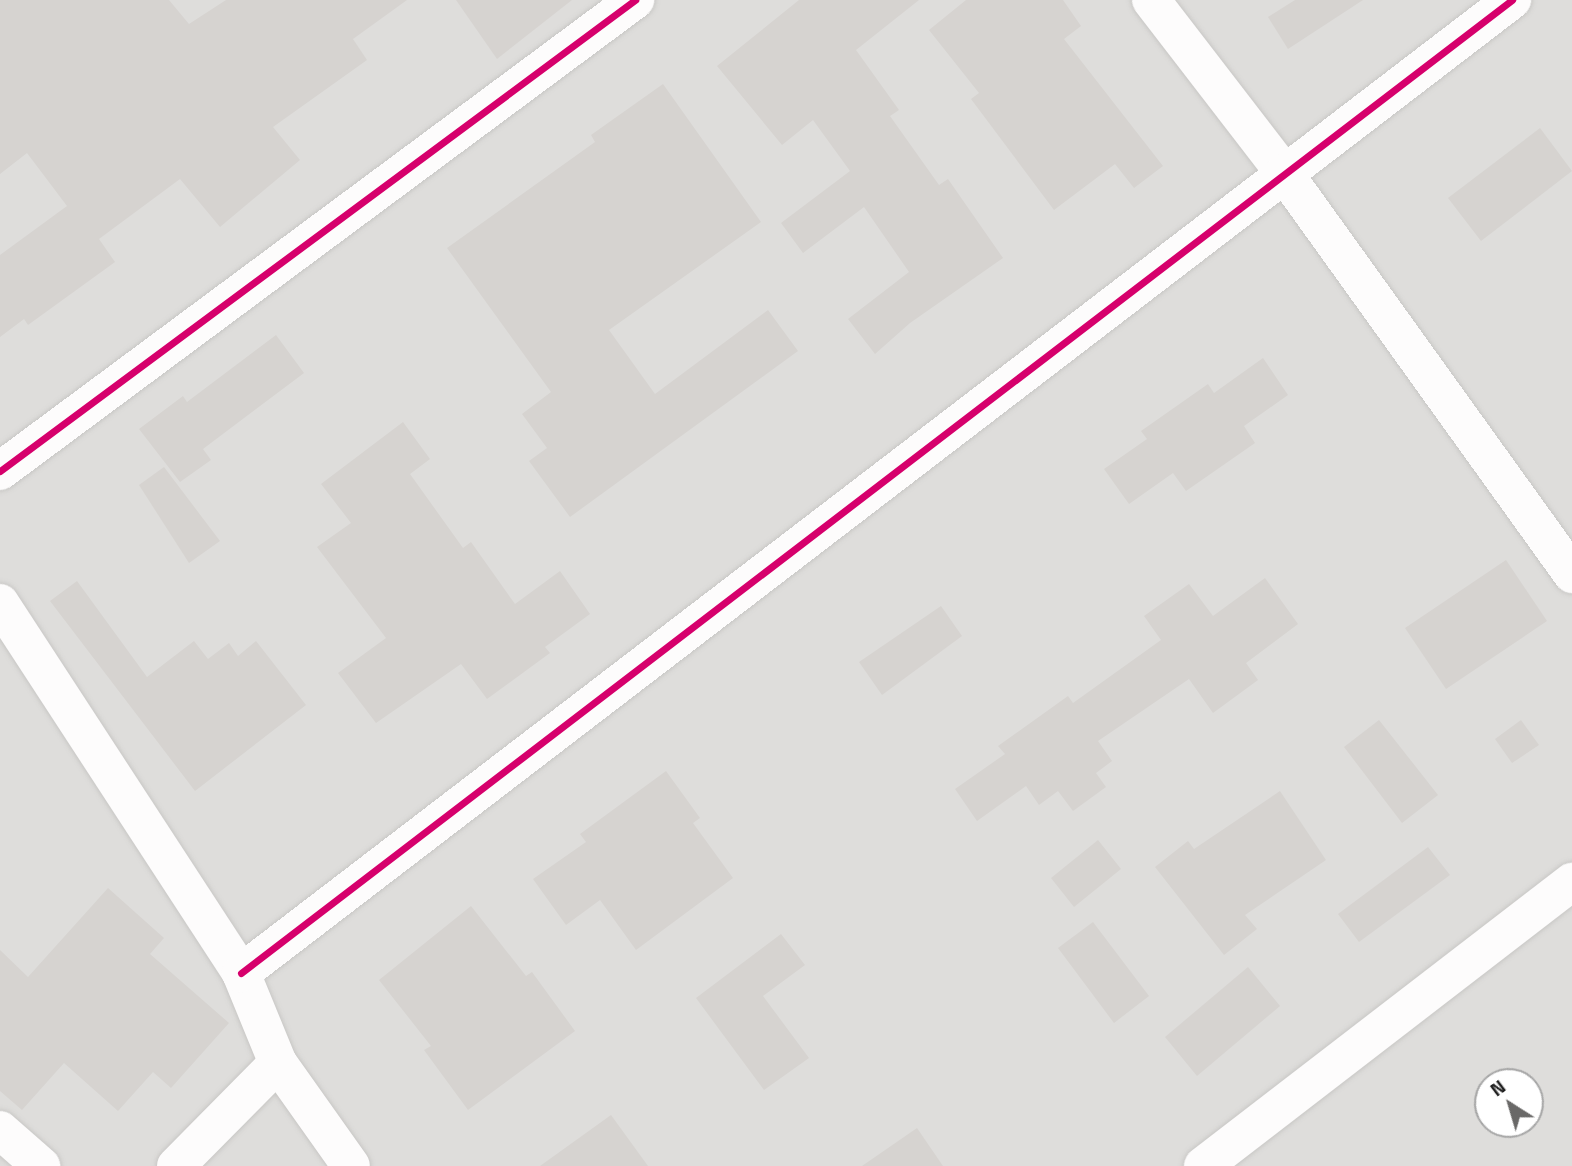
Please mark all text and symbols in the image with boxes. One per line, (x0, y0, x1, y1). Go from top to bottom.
north arrow (1474, 1068, 1544, 1138)
text: N (1483, 1072, 1511, 1103)

